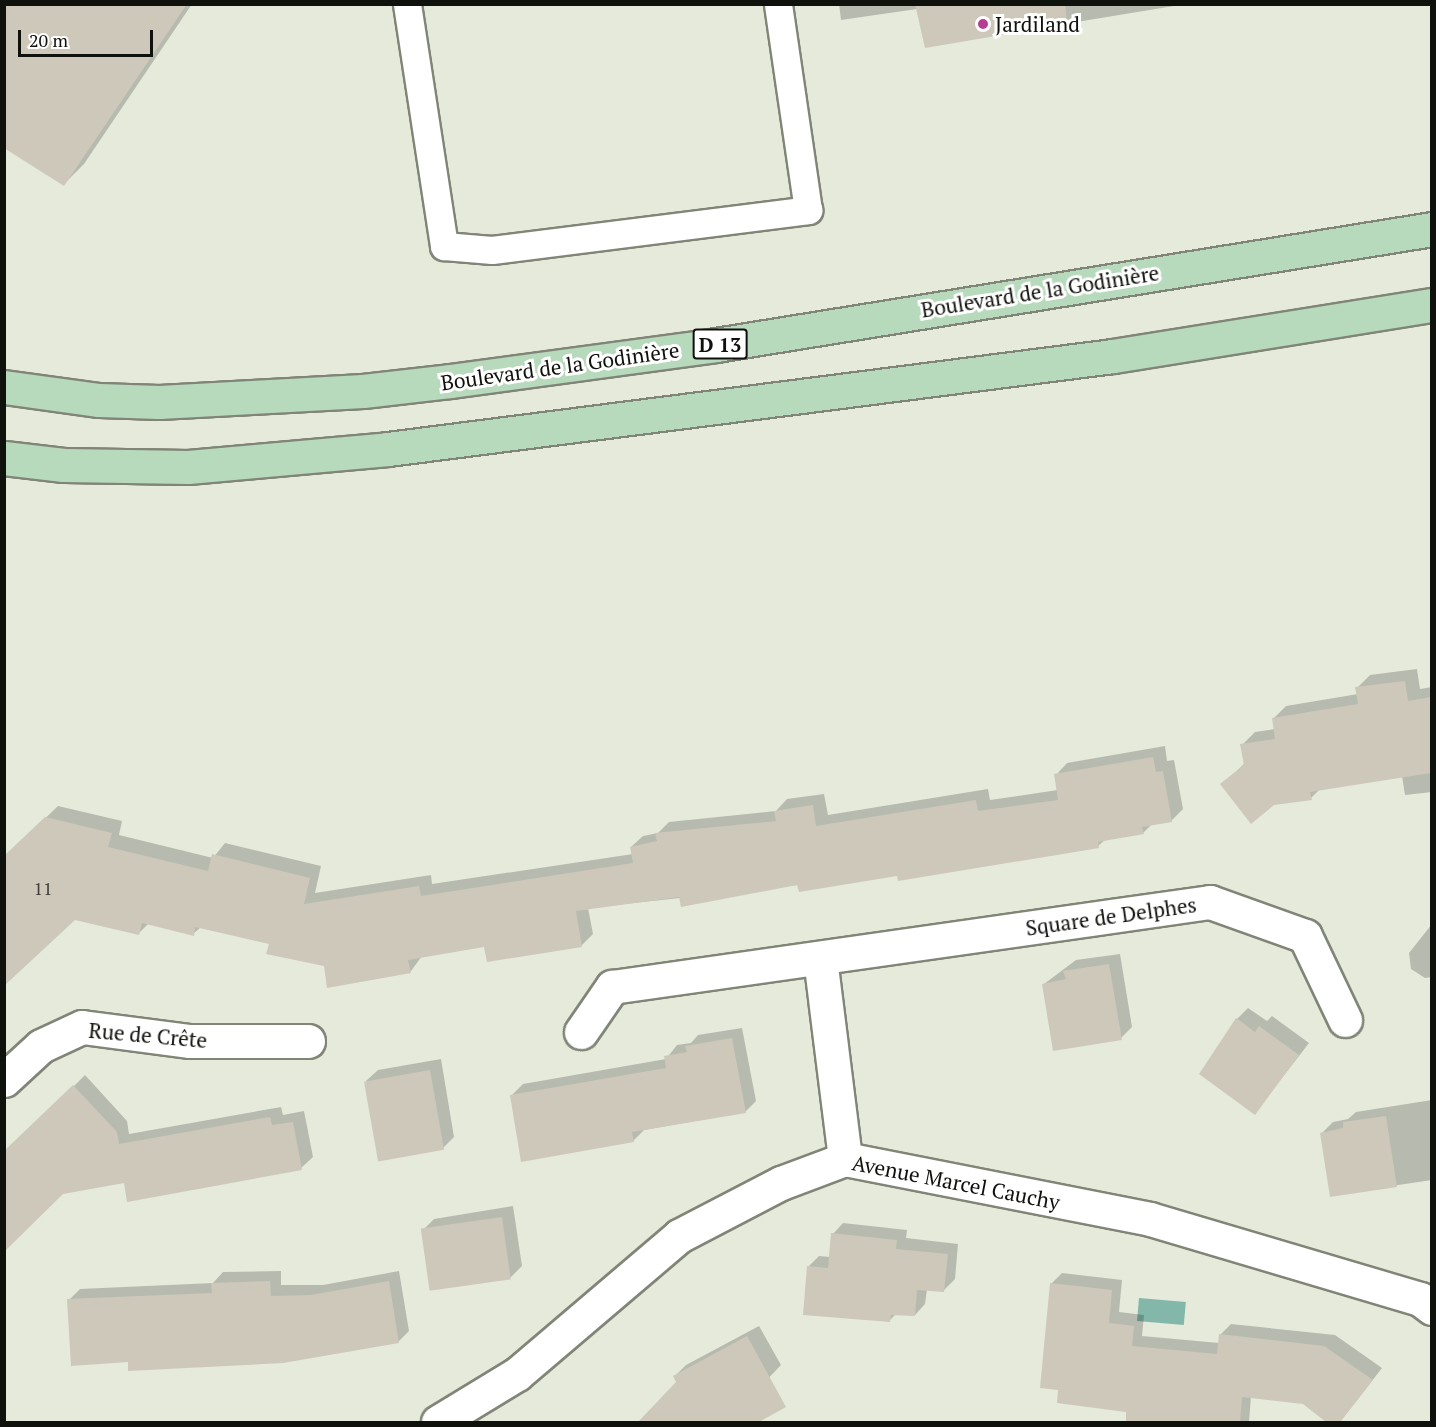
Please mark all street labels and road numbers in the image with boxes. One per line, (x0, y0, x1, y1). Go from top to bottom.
street label: Boulevard de la Godinière (919, 260, 1161, 322)
road number: D 13 (692, 327, 748, 361)
street label: Boulevard de la Godinière (439, 337, 681, 395)
street label: Square de Delphes (1024, 892, 1198, 940)
street label: Rue de Crête (88, 1017, 208, 1053)
street label: Avenue Marcel Cauchy (850, 1149, 1062, 1215)

